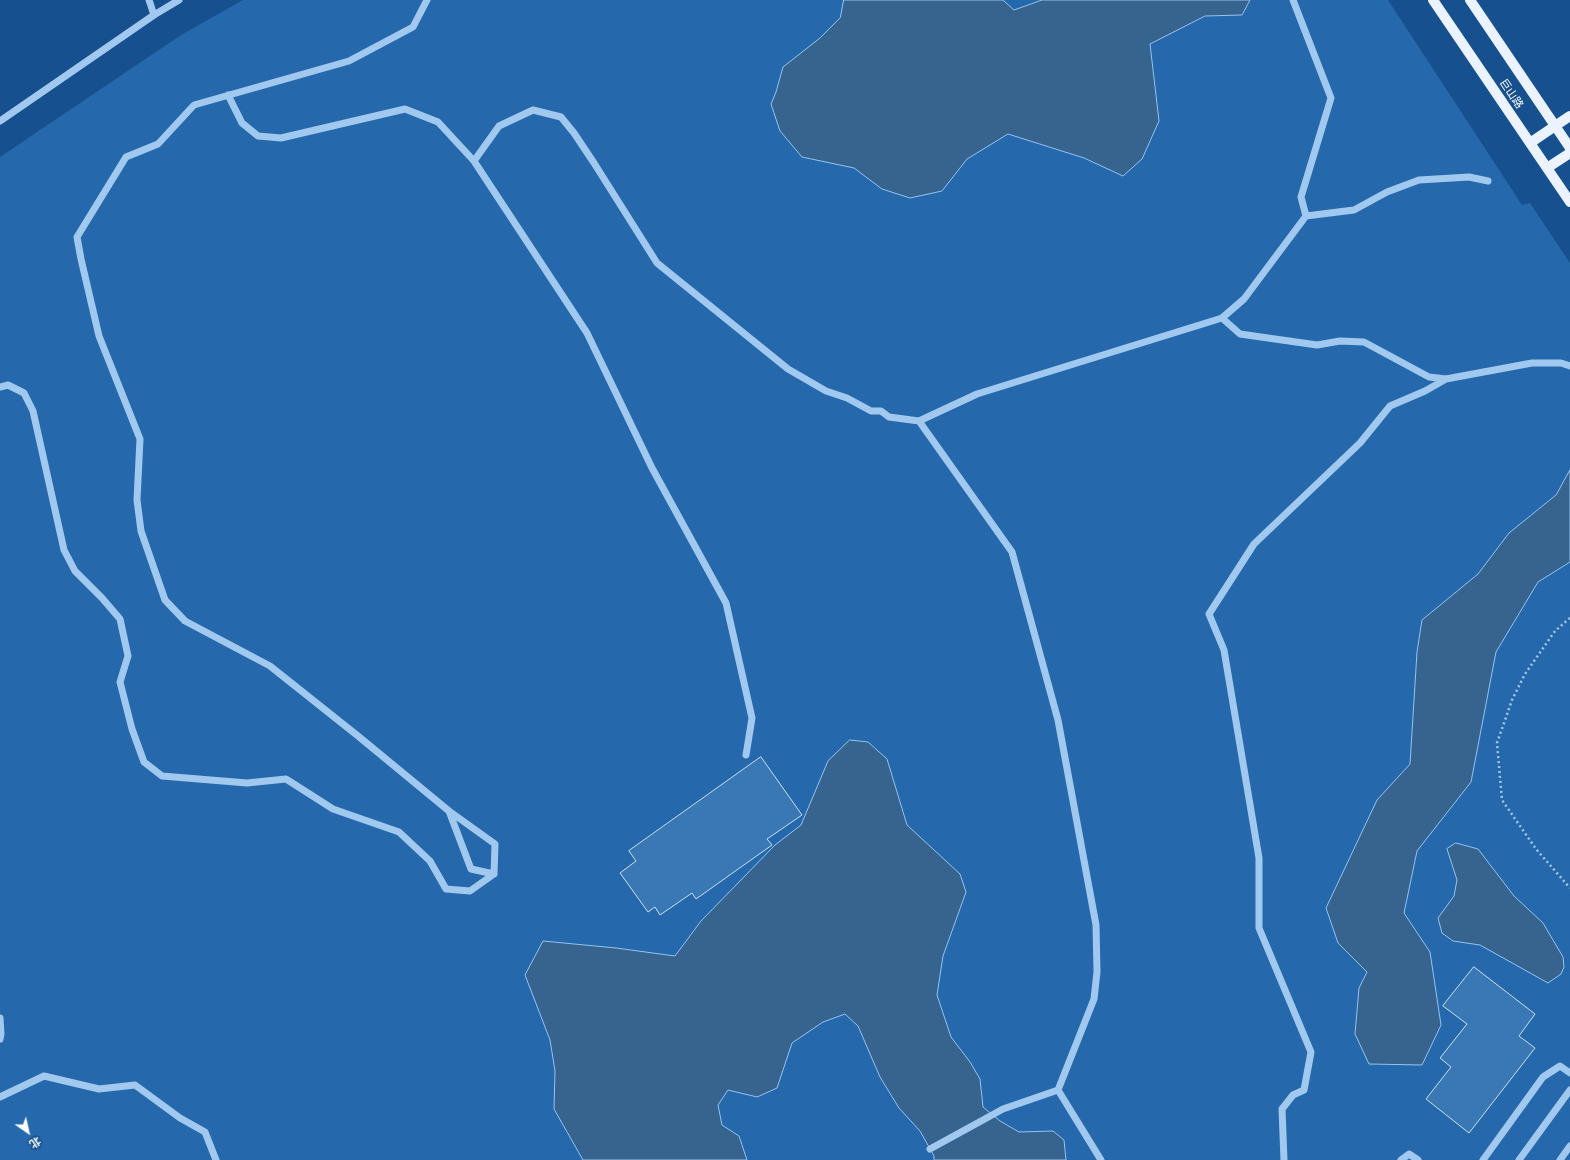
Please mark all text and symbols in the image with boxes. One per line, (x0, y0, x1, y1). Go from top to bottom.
street label: 巨山路 (1496, 77, 1526, 111)
north arrow (8, 1112, 48, 1152)
text: 北 (27, 1134, 43, 1151)

